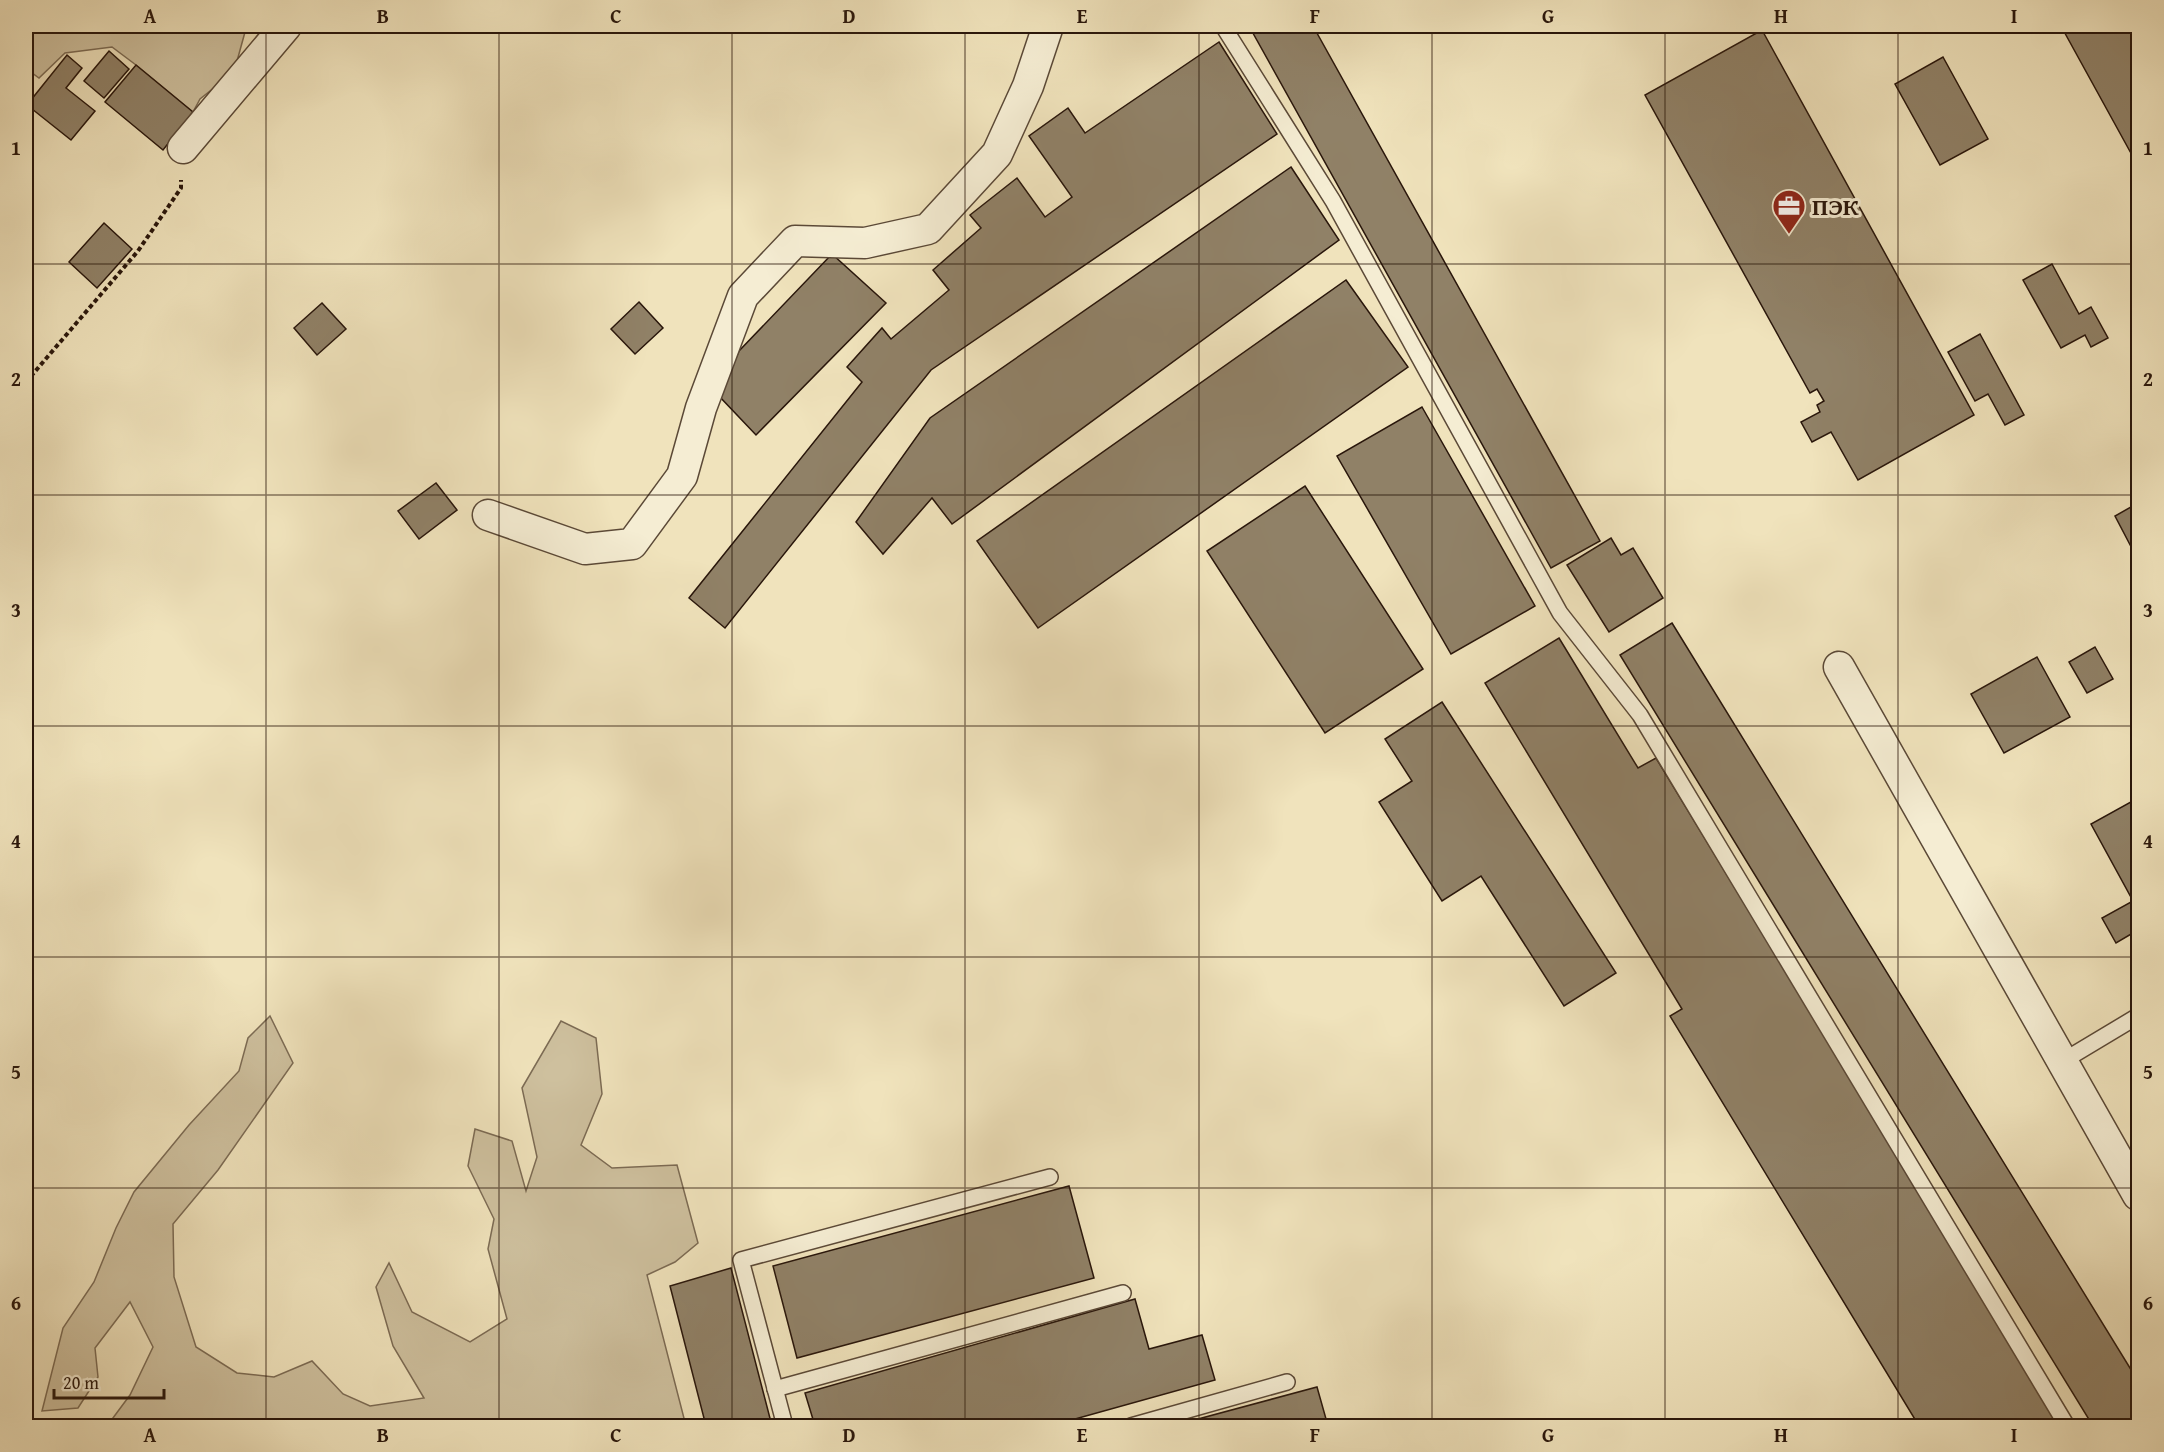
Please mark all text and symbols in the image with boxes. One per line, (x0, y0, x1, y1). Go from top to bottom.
text: A (144, 1, 157, 30)
text: B (377, 1, 389, 30)
text: C (610, 1, 622, 30)
text: D (842, 1, 856, 30)
text: E (1077, 1, 1088, 30)
text: F (1310, 1, 1320, 30)
text: G (1542, 1, 1554, 30)
text: H (1774, 1, 1788, 30)
text: I (2011, 1, 2017, 30)
text: 1 (11, 133, 21, 162)
text: 1 (2143, 133, 2153, 162)
office icon: ПЭК (1771, 188, 1807, 235)
place label: ПЭК (1812, 189, 1859, 224)
text: 2 (11, 364, 21, 393)
text: 2 (2143, 364, 2153, 393)
text: 3 (11, 595, 21, 624)
text: 3 (2143, 595, 2153, 624)
text: 4 (11, 826, 21, 855)
text: 4 (2143, 826, 2153, 855)
text: 5 (11, 1057, 21, 1086)
text: 5 (2143, 1057, 2153, 1086)
text: 6 (11, 1288, 21, 1317)
text: 6 (2143, 1288, 2153, 1317)
scale bar (54, 1362, 164, 1400)
text: 20 m (63, 1369, 99, 1396)
text: A (144, 1420, 157, 1449)
text: B (377, 1420, 389, 1449)
text: C (610, 1420, 622, 1449)
text: D (842, 1420, 856, 1449)
text: E (1077, 1420, 1088, 1449)
text: F (1310, 1420, 1320, 1449)
text: G (1542, 1420, 1554, 1449)
text: H (1774, 1420, 1788, 1449)
text: I (2011, 1420, 2017, 1449)

